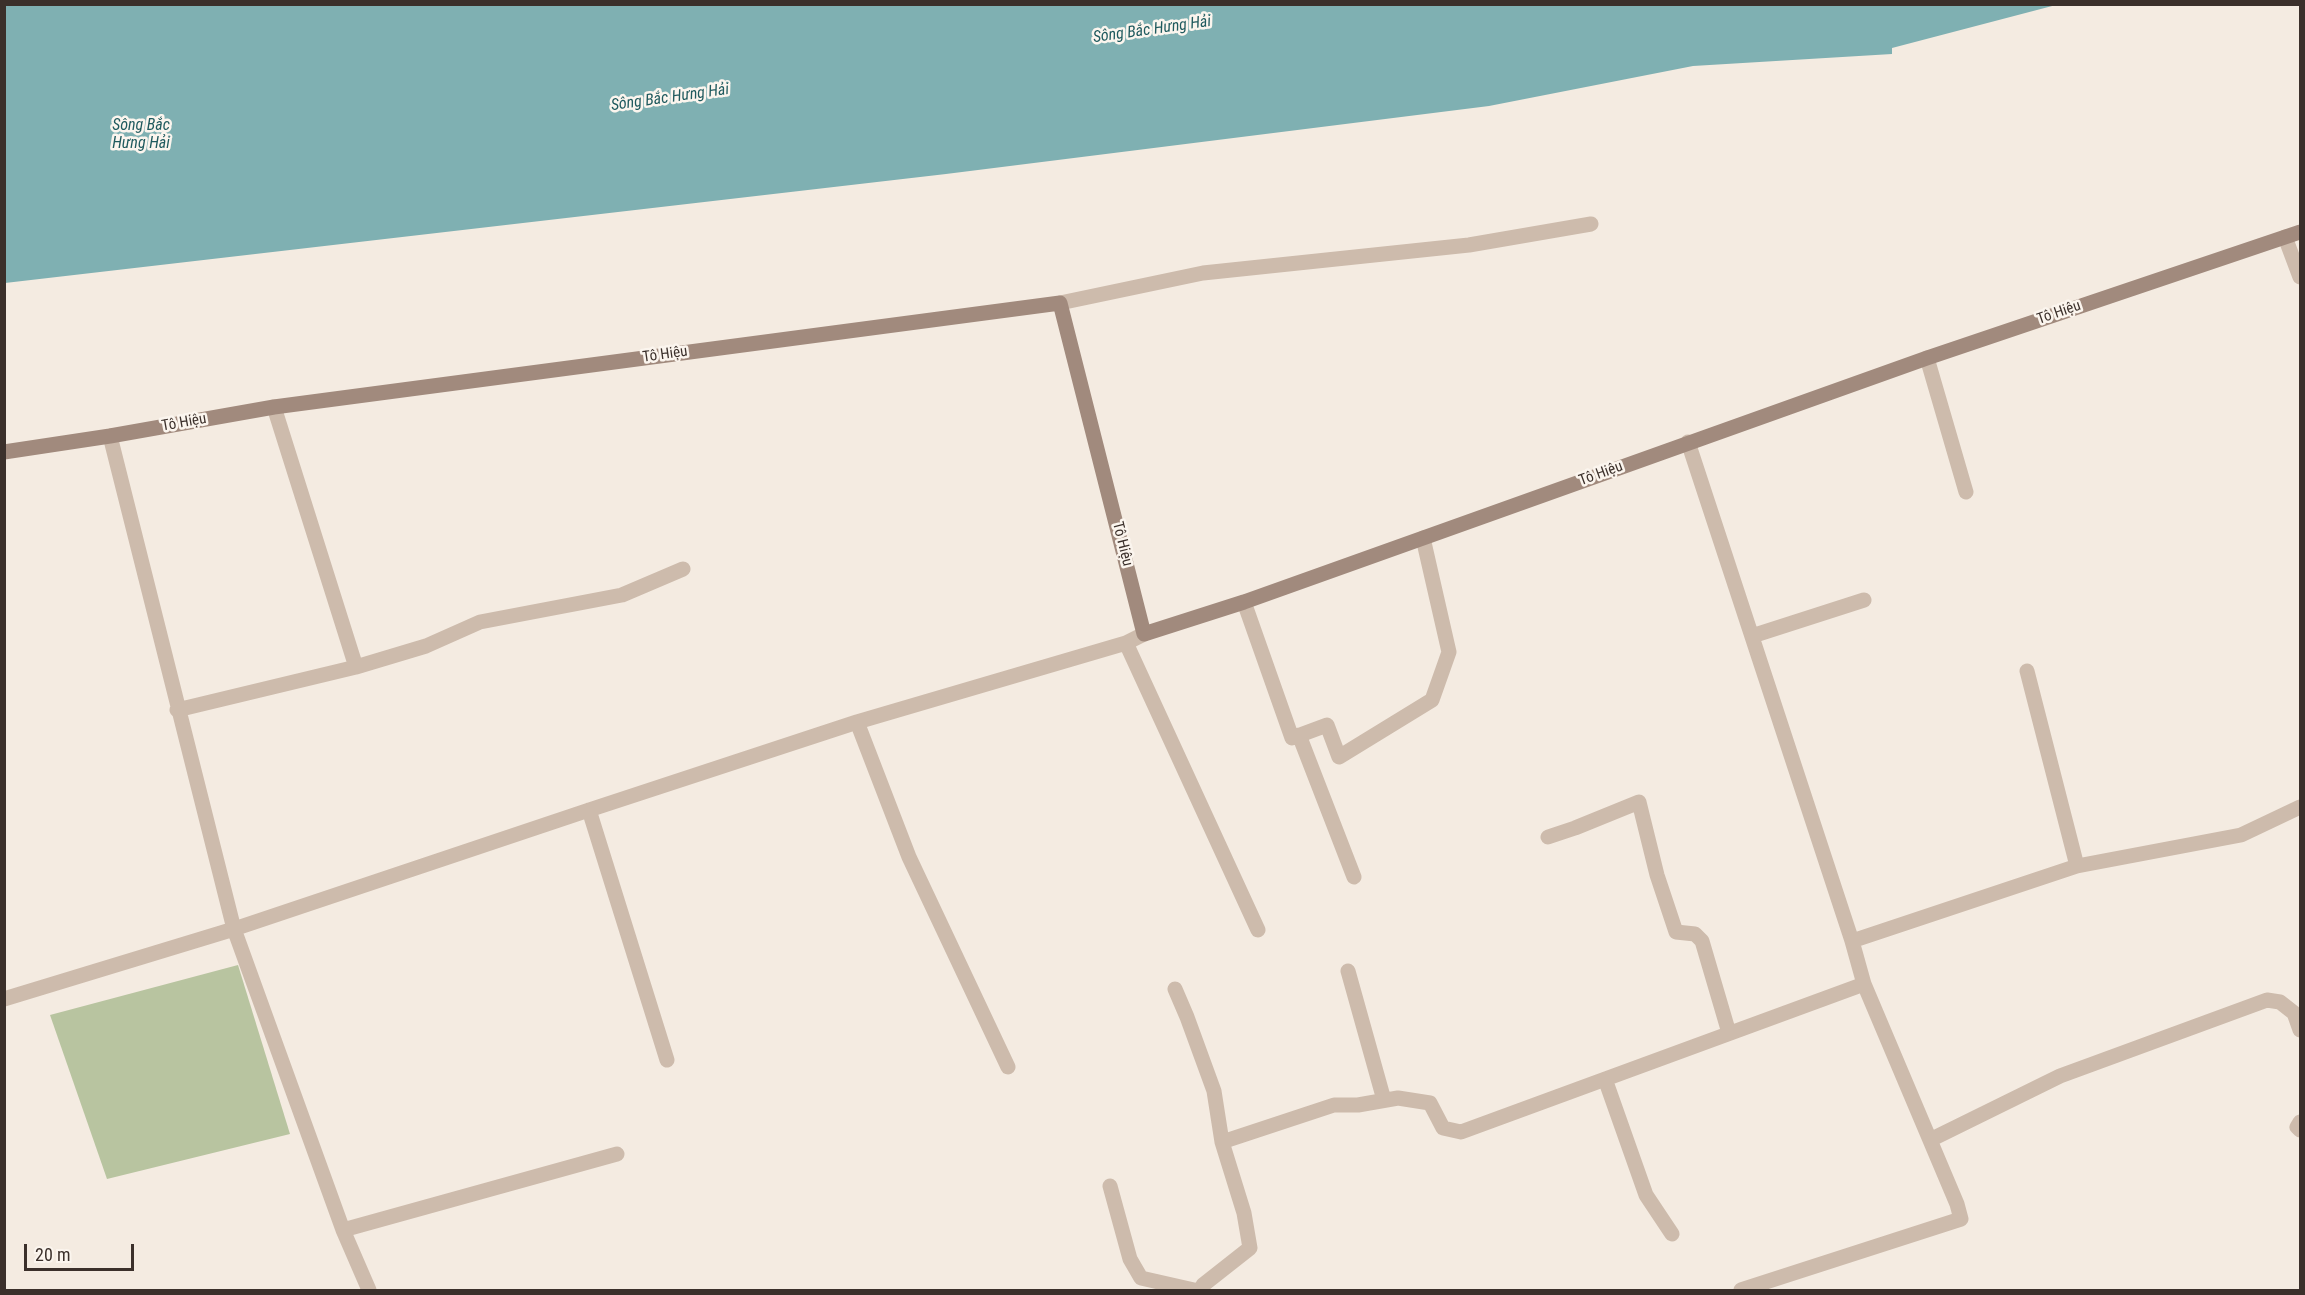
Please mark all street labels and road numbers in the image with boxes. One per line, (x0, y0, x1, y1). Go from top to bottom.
street label: Tô Hiệu (2035, 297, 2083, 329)
street label: Tô Hiệu (641, 343, 689, 367)
street label: Tô Hiệu (160, 410, 208, 436)
street label: Tô Hiệu (1577, 458, 1625, 490)
street label: Tô Hiệu (1108, 520, 1136, 568)

